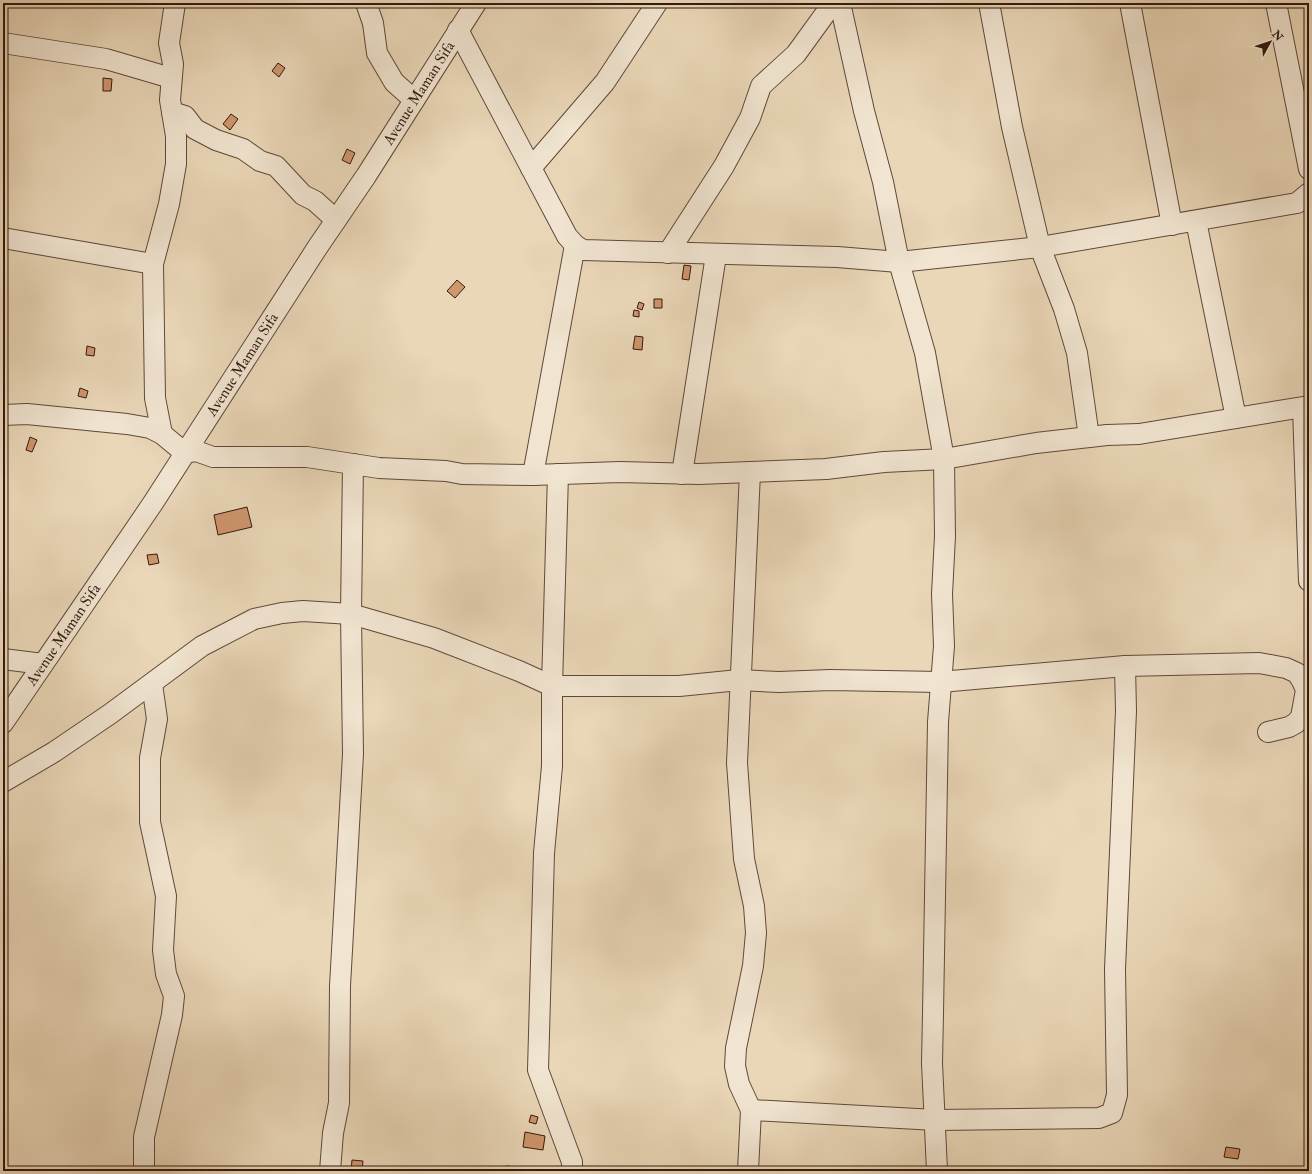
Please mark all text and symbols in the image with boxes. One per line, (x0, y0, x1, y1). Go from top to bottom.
north arrow (1250, 22, 1290, 62)
text: N (1268, 27, 1286, 45)
street label: Avenue Maman Sifa (379, 37, 460, 149)
street label: Avenue Maman Sifa (202, 309, 283, 421)
street label: Avenue Maman Sifa (22, 580, 106, 690)

